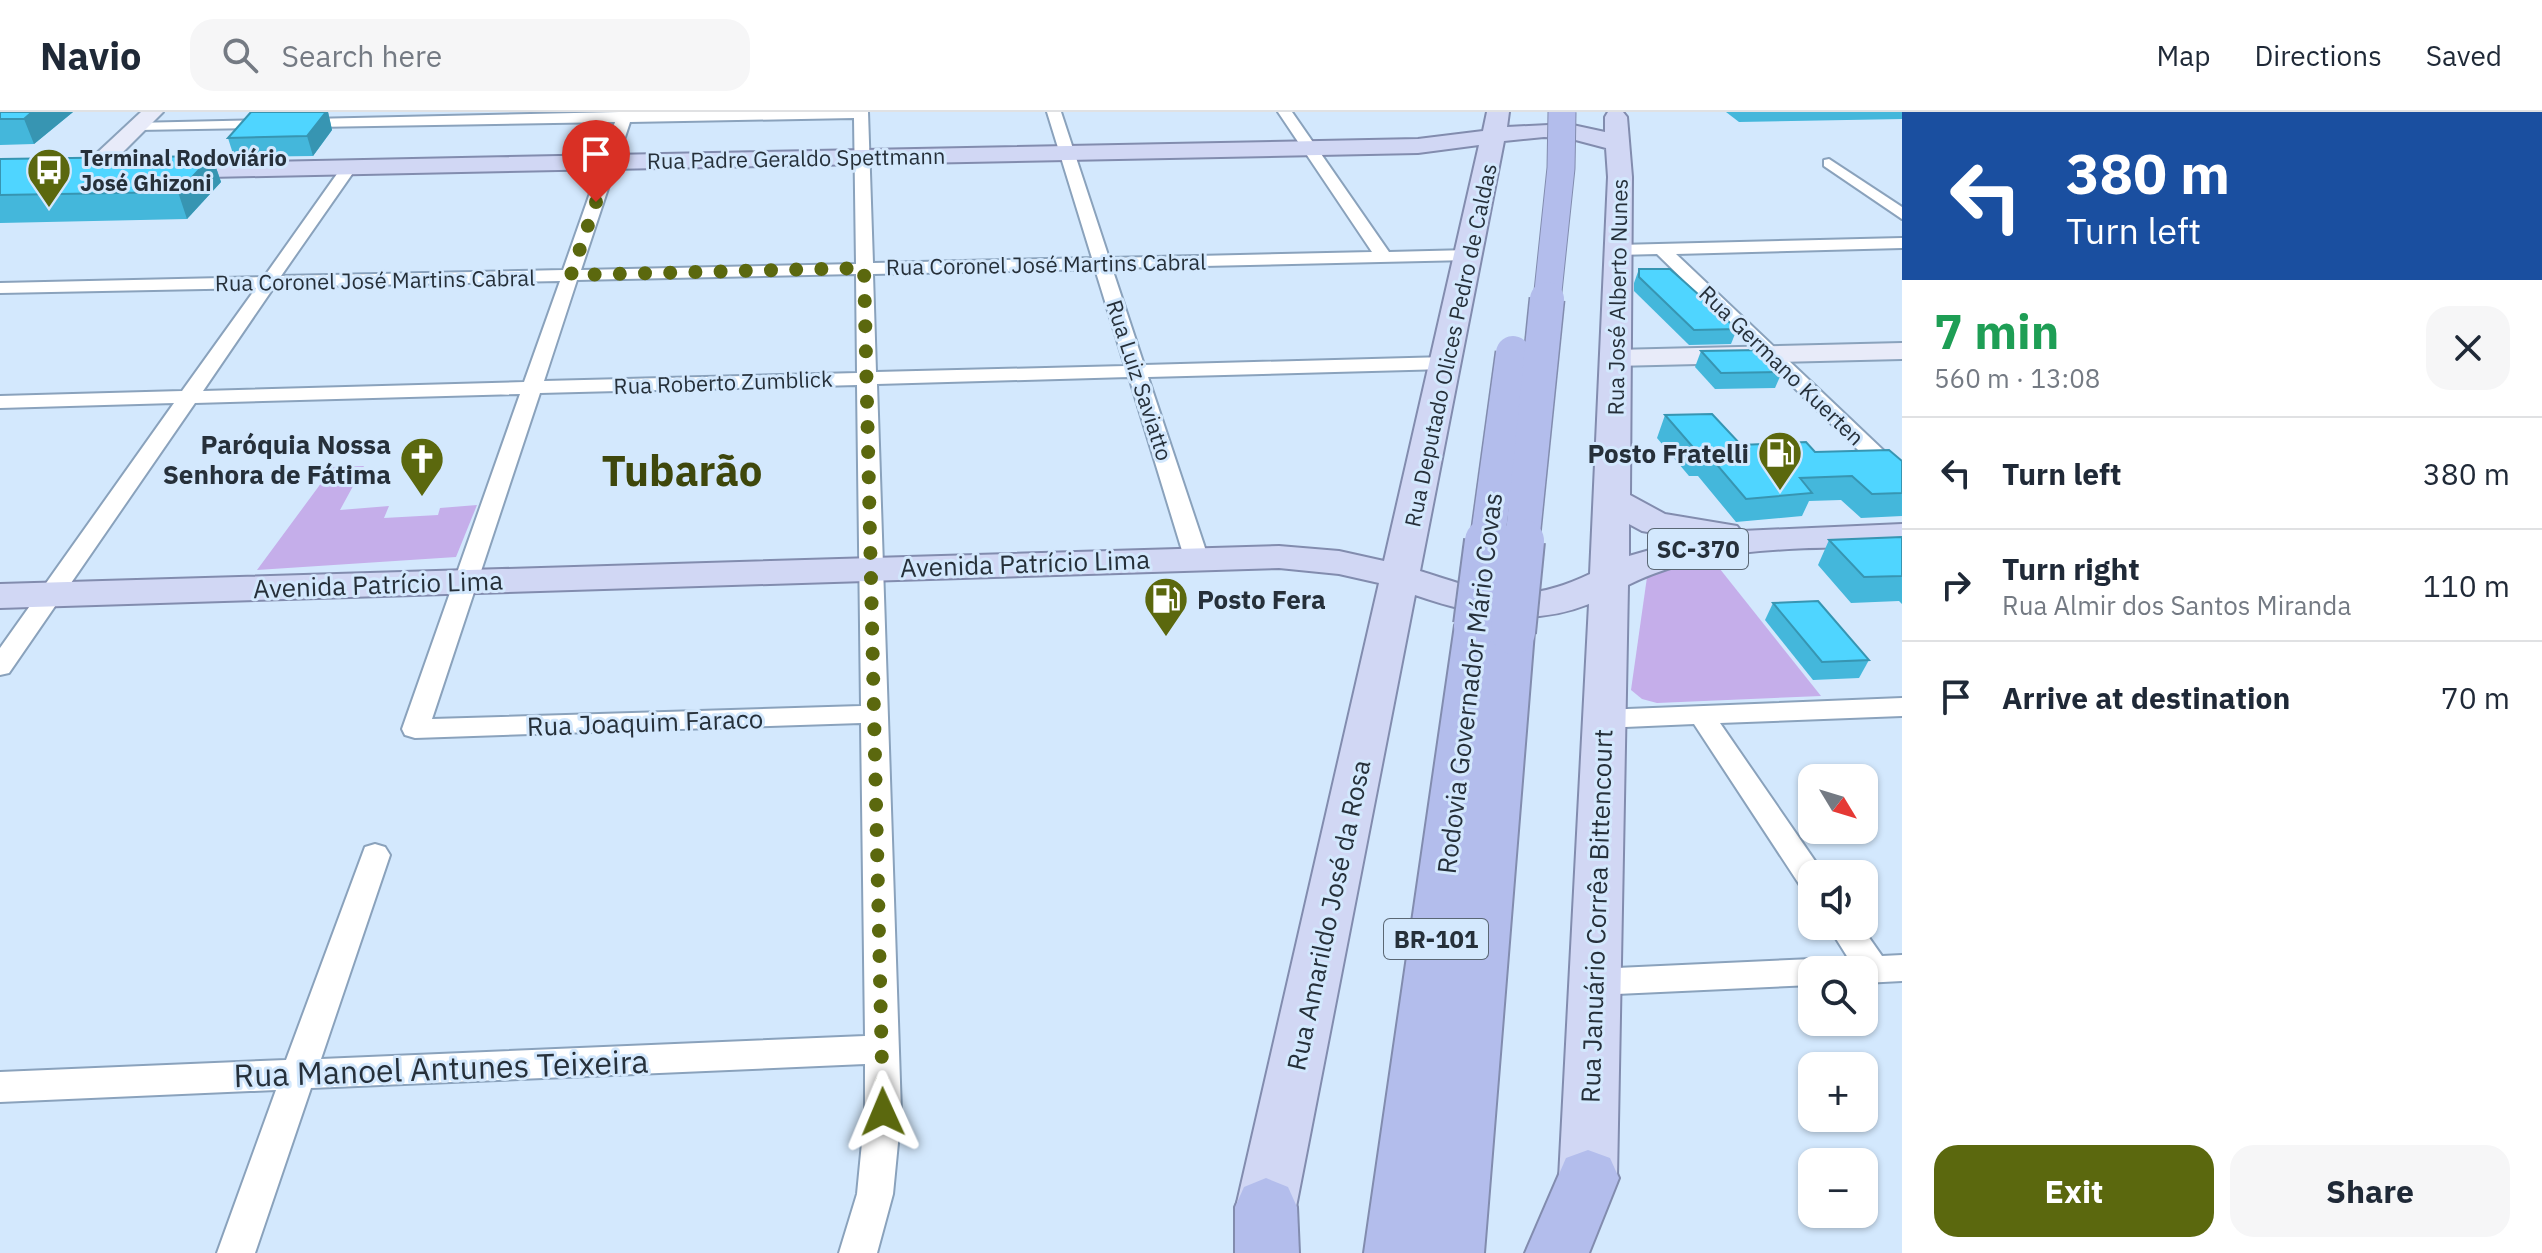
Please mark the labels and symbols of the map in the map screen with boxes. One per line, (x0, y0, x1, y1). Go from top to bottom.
pin (562, 120, 630, 202)
street label: Rua Padre Geraldo Spettmann (646, 141, 946, 175)
place label: Terminal Rodoviário José Ghizoni (80, 143, 287, 197)
bus stop icon: Terminal Rodoviário José Ghizoni (25, 146, 73, 209)
street label: Rua Deputado Olices Pedro de Caldas (1397, 160, 1503, 530)
street label: Rua José Alberto Nunes (1600, 178, 1634, 416)
street label: Rua Coronel José Martins Cabral (886, 247, 1206, 281)
street label: Rua Coronel José Martins Cabral (215, 263, 535, 297)
street label: Rua Germano Kuerten (1693, 279, 1871, 451)
street label: Rua Luiz Saviatto (1100, 296, 1180, 464)
street label: Rua Roberto Zumblick (613, 364, 833, 400)
place label: Paróquia Nossa Senhora de Fátima (163, 427, 391, 491)
fuel station icon: Posto Fratelli (1756, 429, 1804, 492)
church icon: Paróquia Nossa Senhora de Fátima (398, 435, 446, 498)
place label: Posto Fratelli (1588, 436, 1749, 470)
district label: Tubarão (601, 443, 763, 498)
street label: Rodovia Governador Mário Covas (1429, 491, 1509, 875)
road number: SC-370 (1648, 529, 1748, 569)
street label: Avenida Patrício Lima (899, 542, 1151, 584)
street label: Avenida Patrício Lima (252, 563, 504, 605)
fuel station icon: Posto Fera (1142, 575, 1190, 638)
place label: Posto Fera (1197, 582, 1326, 616)
street label: Rua Joaquim Faraco (526, 701, 764, 743)
street label: Rua Januário Corrêa Bittencourt (1572, 728, 1620, 1104)
street label: Rua Amarildo José da Rosa (1278, 756, 1378, 1074)
north arrow (1798, 764, 1878, 844)
road number: BR-101 (1384, 919, 1488, 959)
street label: Rua Manoel Antunes Teixeira (233, 1040, 649, 1096)
position arrow (841, 1070, 925, 1154)

